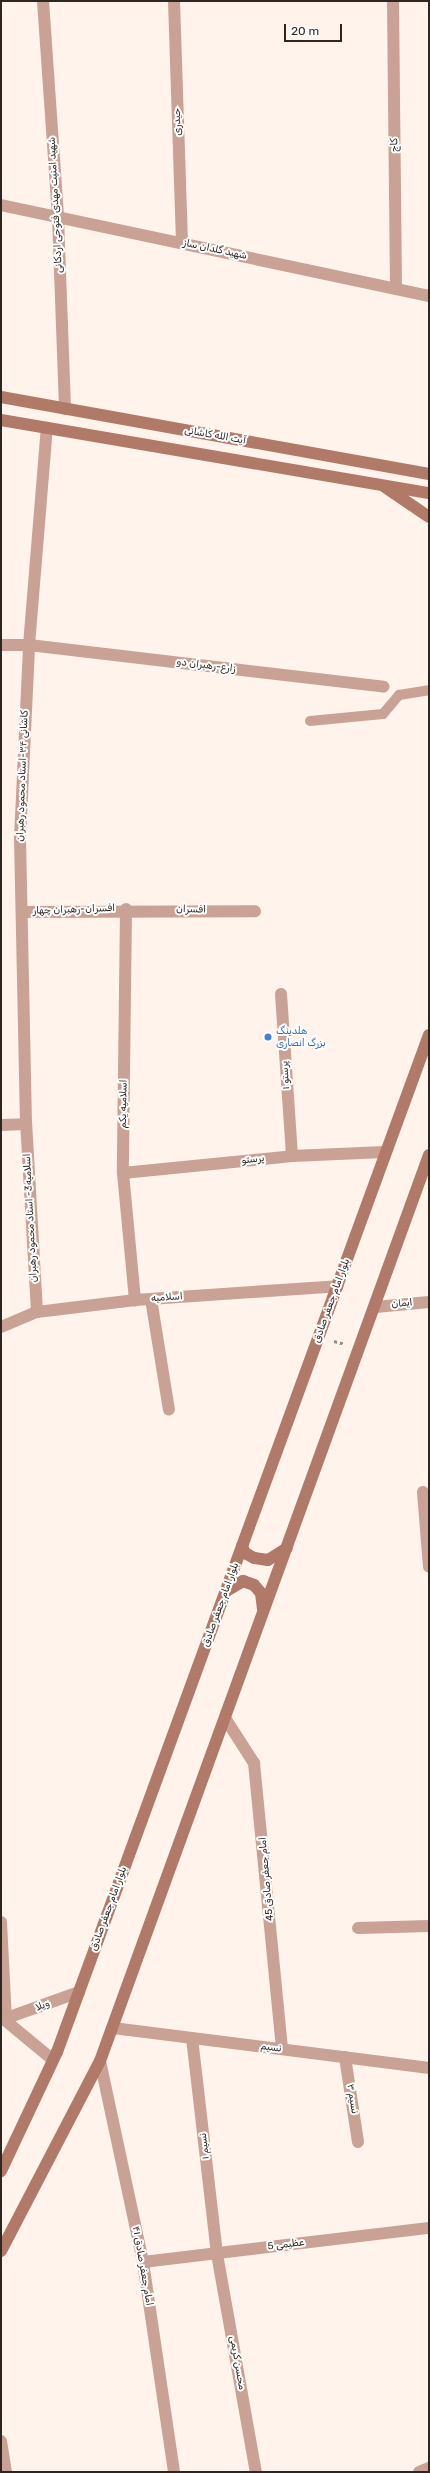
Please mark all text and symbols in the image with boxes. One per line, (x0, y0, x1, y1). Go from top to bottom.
scale bar (286, 16, 344, 42)
text: 20 m (291, 24, 319, 38)
street label: حیدری (172, 108, 184, 136)
street label: شهید امنیت مهدی فتوحی اردکانی (46, 137, 66, 273)
street label: کاج (389, 138, 401, 152)
street label: شهید گلدان ساز (182, 237, 248, 263)
street label: آیت الله کاشانی (183, 425, 247, 447)
street label: زارع-رهبران دو (176, 656, 236, 676)
street label: کاشانی ۳۴-استاد محمود رهبران (15, 710, 31, 842)
street label: افسران-رهبران چهار (33, 903, 115, 917)
street label: افسران (176, 904, 206, 916)
place label: هلدینگ بزرگ انصاری (276, 1025, 326, 1048)
marker: هلدینگ بزرگ انصاری (263, 1032, 273, 1042)
street label: پرستو ۱ (279, 1060, 293, 1090)
street label: اسلامیه یکم (118, 1080, 130, 1128)
street label: اسلامیه3- استاد محمود رهبران (22, 1153, 40, 1283)
street label: پرستو (241, 1153, 265, 1167)
street label: بلوار امام جعفر صادق (311, 1257, 353, 1345)
street label: اسلامیه (151, 1291, 183, 1305)
street label: ایمان (391, 1297, 413, 1311)
street label: بلوار امام جعفر صادق (200, 1561, 242, 1649)
street label: امام جعفر صادق 45 (257, 1837, 277, 1921)
street label: بلوار امام جعفر صادق (88, 1865, 130, 1953)
street label: ویلا (34, 1998, 52, 2014)
street label: نسیم (260, 2041, 282, 2055)
street label: نسیم ۳ (344, 2083, 360, 2115)
street label: نسیم ۱ (197, 2132, 213, 2160)
street label: امام جعفر صادق ۴۱ (129, 2225, 155, 2307)
street label: عظیمی 5 (267, 2237, 305, 2253)
street label: محسن کریمی (226, 2335, 248, 2391)

